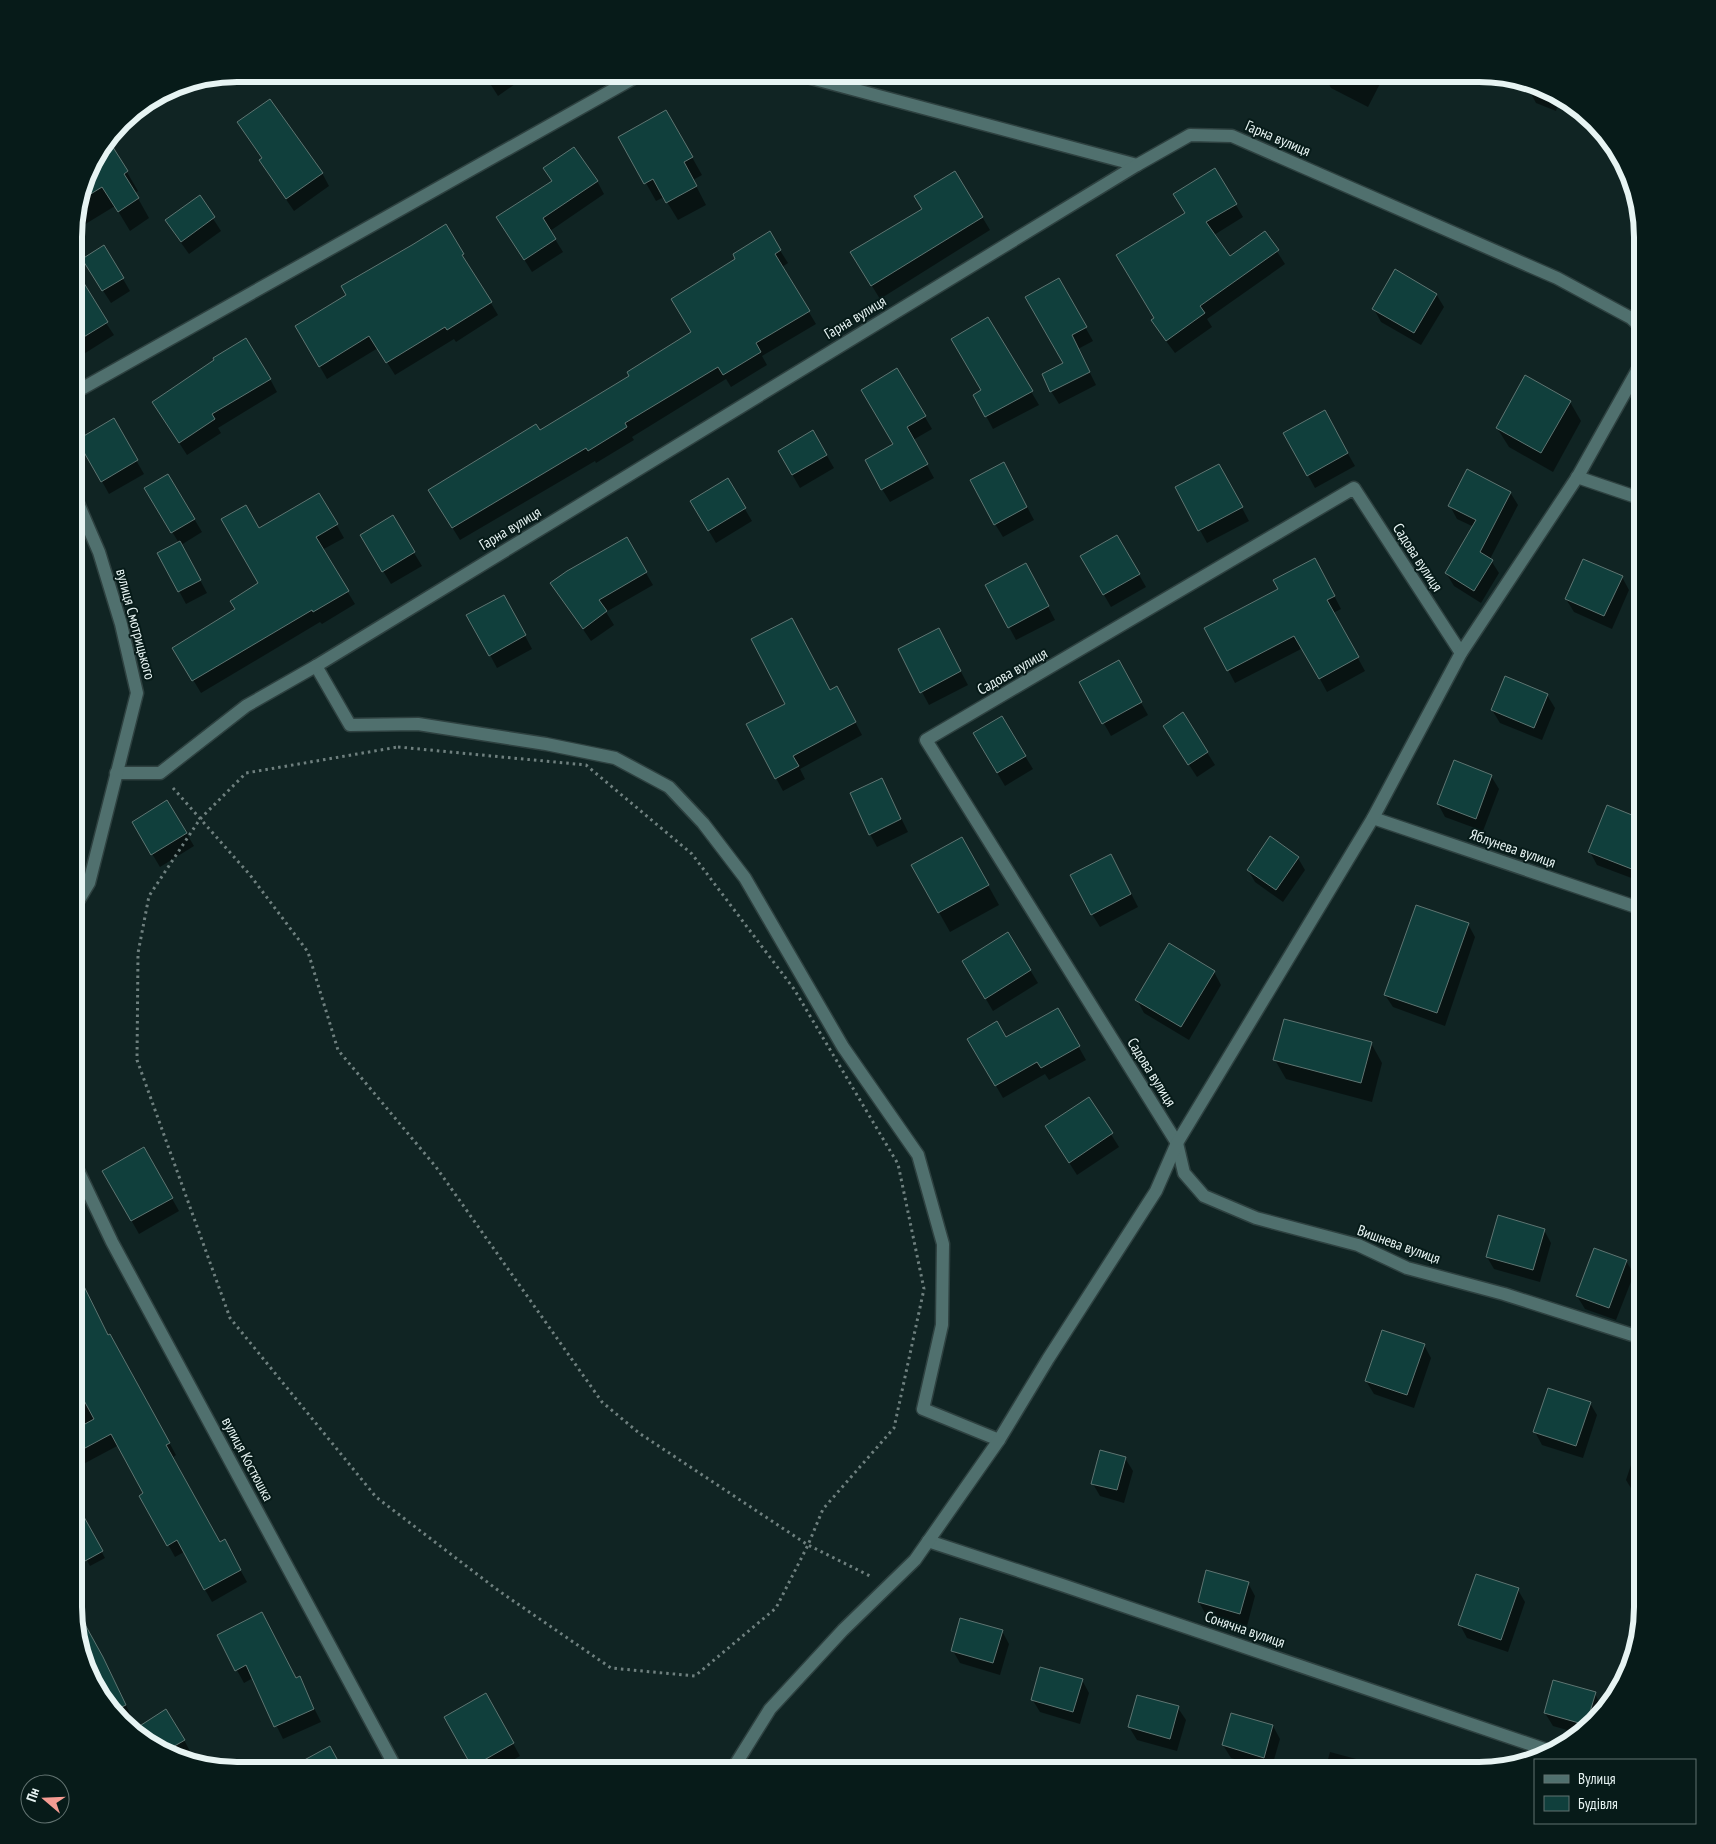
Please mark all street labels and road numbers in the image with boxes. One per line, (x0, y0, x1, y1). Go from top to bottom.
street label: Гарна вулиця (1243, 116, 1314, 160)
street label: Гарна вулиця (821, 291, 890, 343)
street label: Гарна вулиця (476, 502, 545, 554)
street label: Садова вулиця (1389, 519, 1447, 595)
street label: вулиця Смотрицького (112, 567, 160, 681)
street label: Садова вулиця (974, 643, 1051, 699)
street label: Яблунева вулиця (1468, 824, 1559, 872)
street label: Садова вулиця (1123, 1034, 1181, 1110)
street label: Вишнева вулиця (1355, 1220, 1443, 1268)
street label: вулиця Костюшка (218, 1414, 278, 1504)
street label: Сонячна вулиця (1202, 1606, 1288, 1652)

